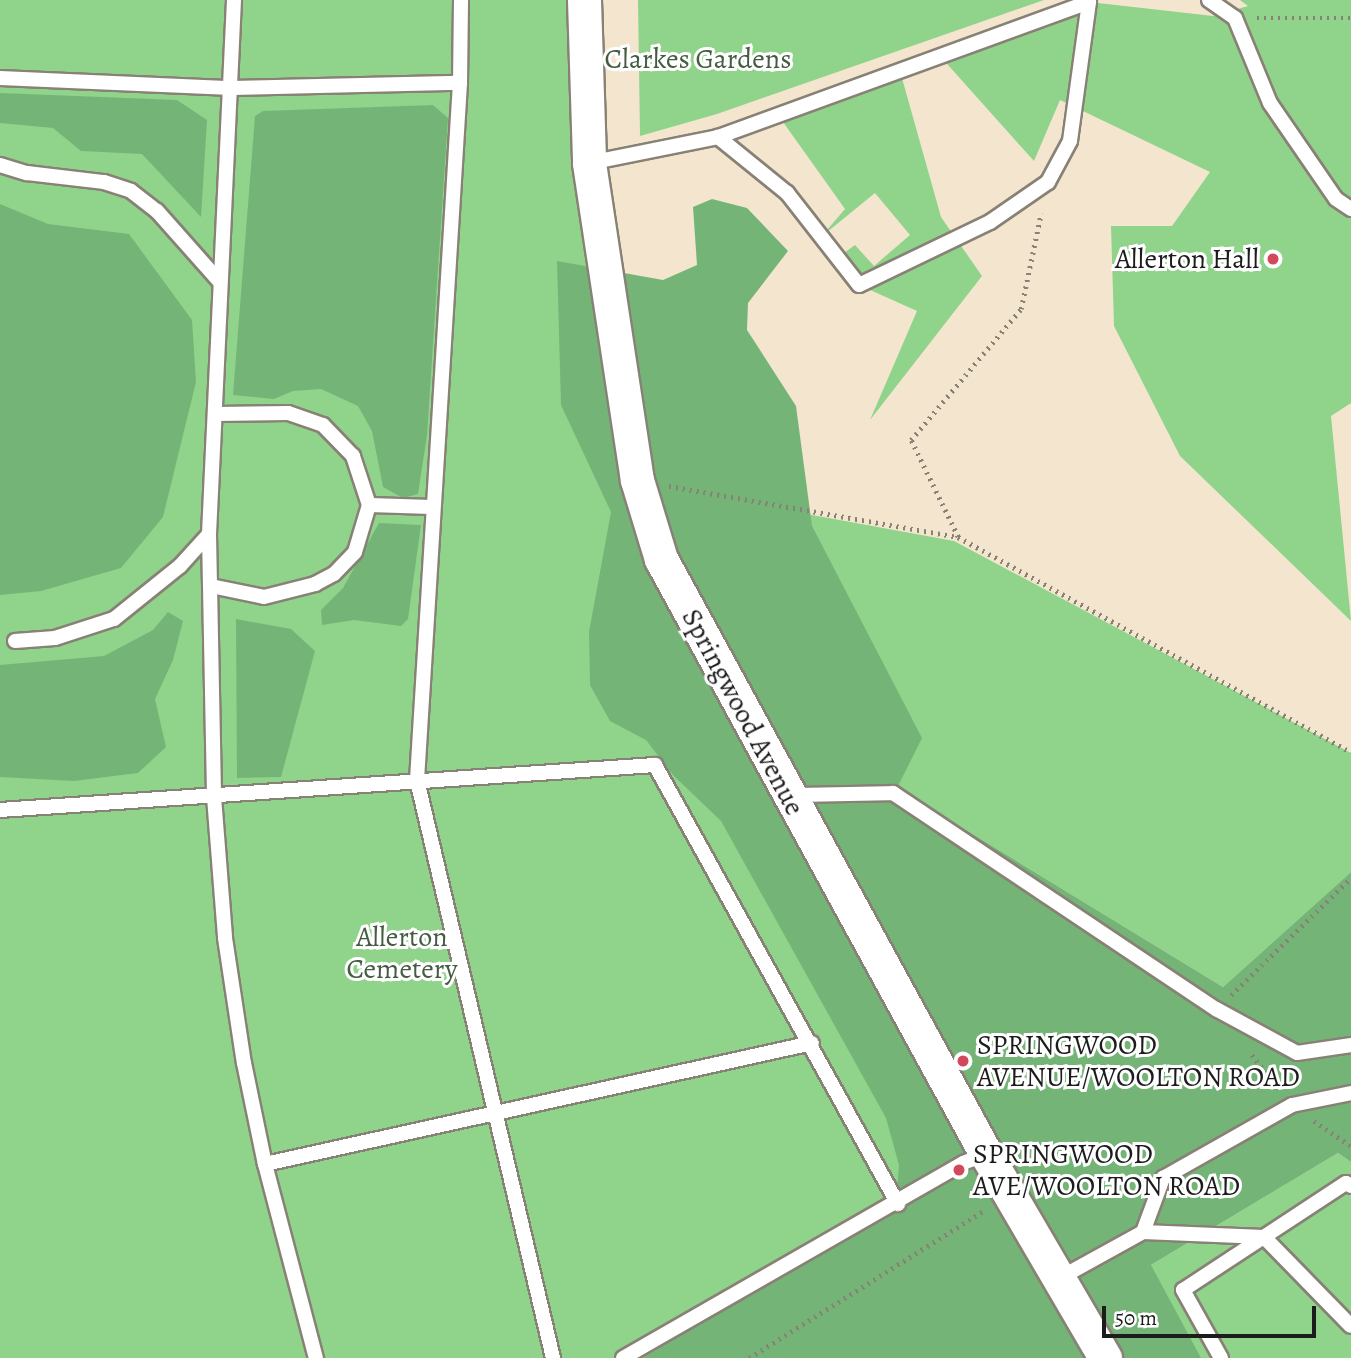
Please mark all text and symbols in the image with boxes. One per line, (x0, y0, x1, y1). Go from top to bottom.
park label: Clarkes Gardens (605, 42, 791, 76)
place label: Allerton Hall (1115, 242, 1259, 276)
marker: Allerton Hall (1265, 251, 1281, 267)
street label: Springwood Avenue (674, 603, 812, 821)
park label: Allerton Cemetery (347, 920, 457, 986)
place label: SPRINGWOOD AVENUE/WOOLTON ROAD (977, 1028, 1300, 1094)
marker: SPRINGWOOD AVENUE/WOOLTON ROAD (955, 1053, 971, 1069)
place label: SPRINGWOOD AVE/WOOLTON ROAD (973, 1137, 1240, 1203)
marker: SPRINGWOOD AVE/WOOLTON ROAD (951, 1162, 967, 1178)
scale bar (1106, 1292, 1320, 1336)
text: 50 m (1115, 1304, 1157, 1332)

